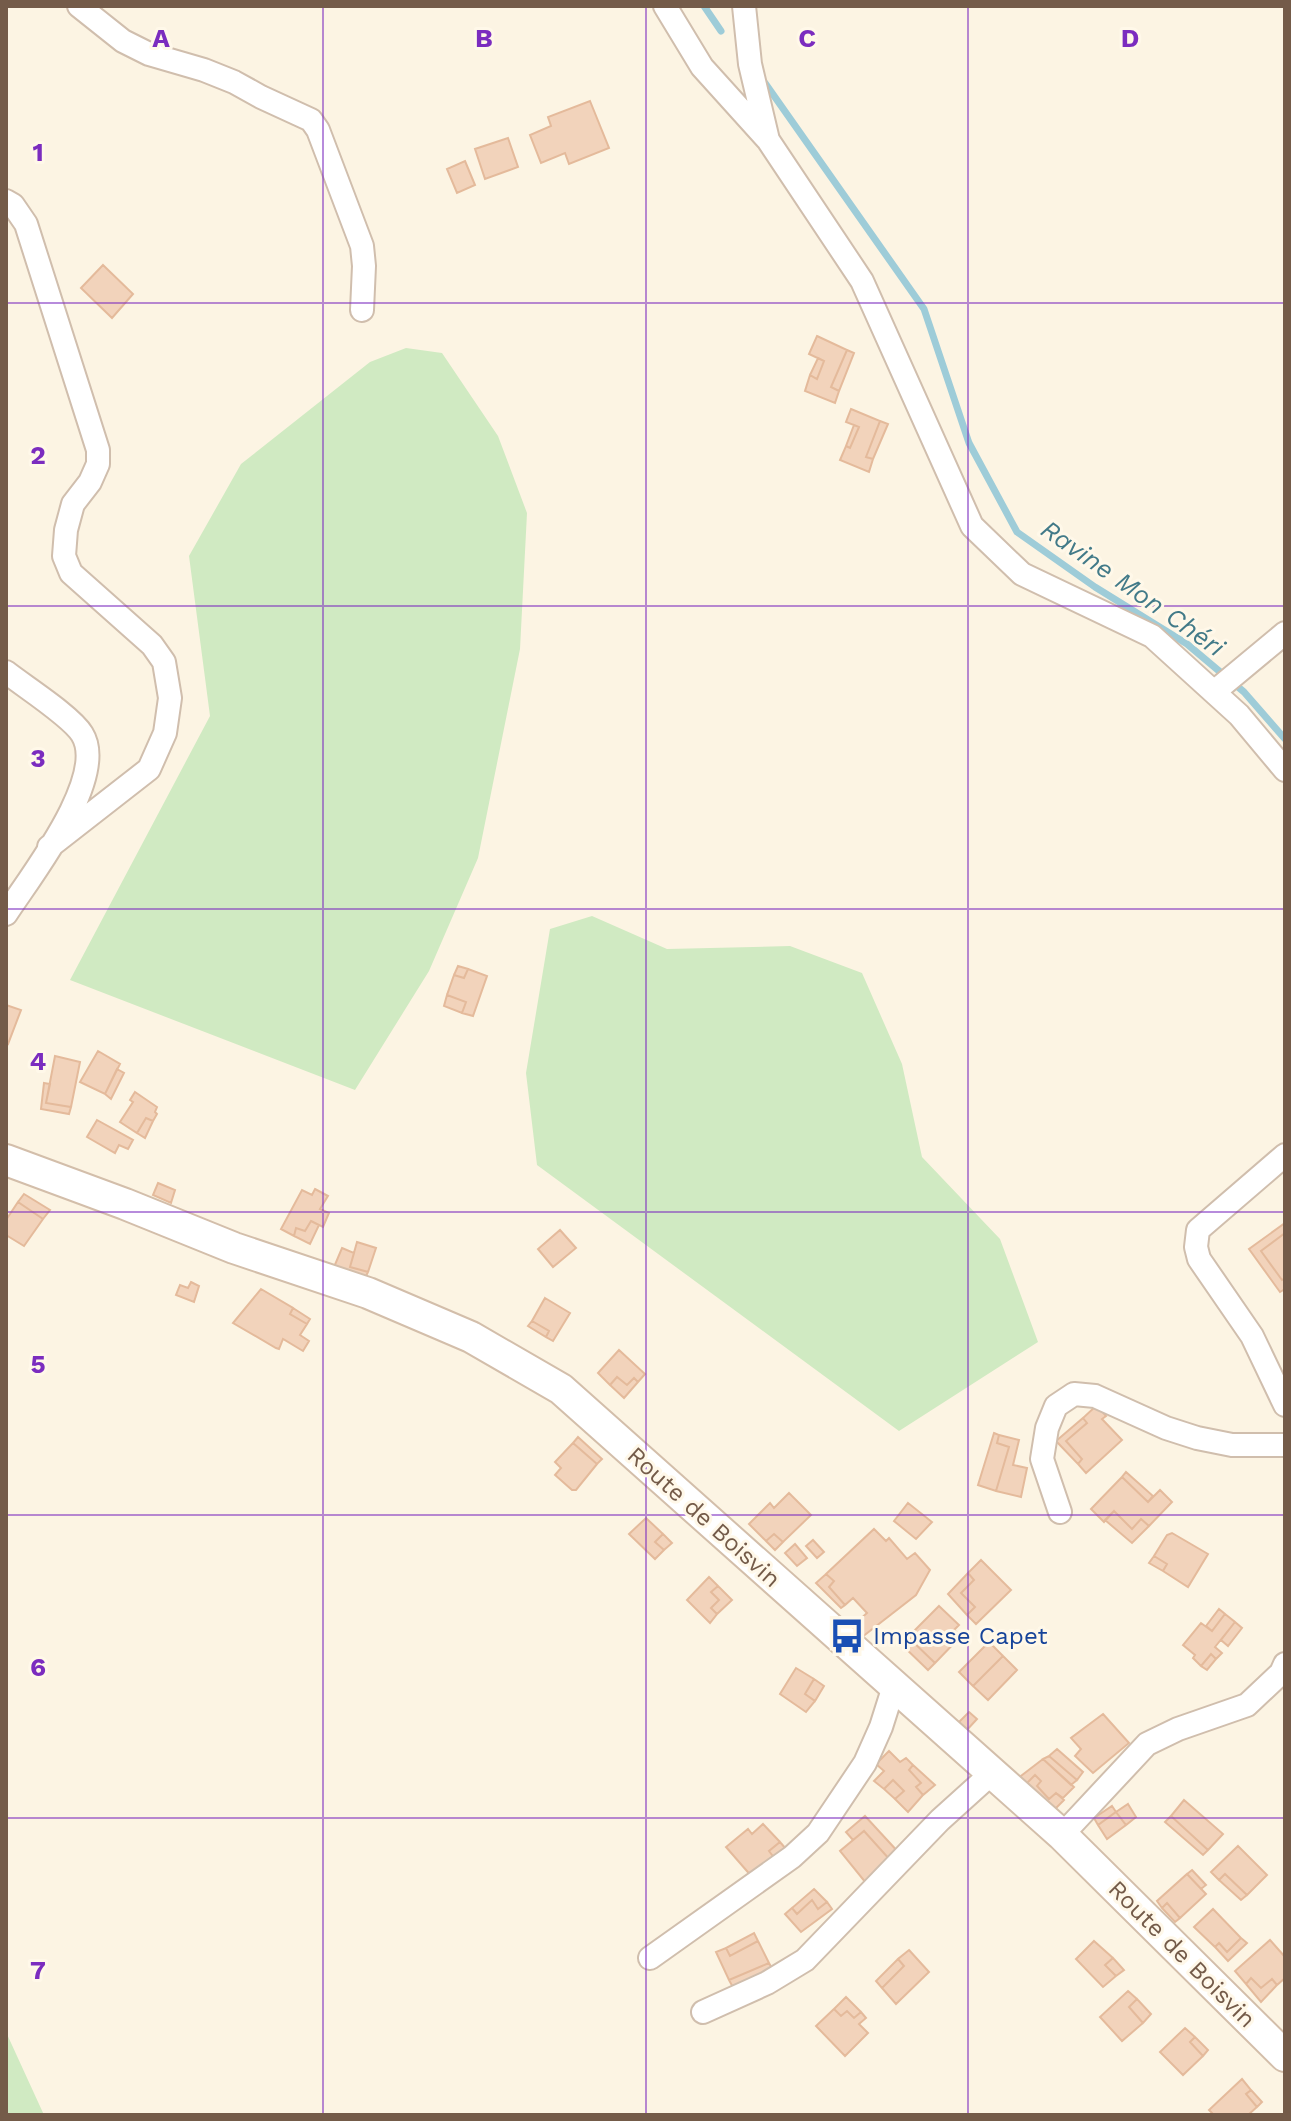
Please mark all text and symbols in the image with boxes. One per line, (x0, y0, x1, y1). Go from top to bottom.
text: A (152, 23, 170, 53)
text: B (475, 23, 493, 53)
text: C (798, 23, 816, 53)
text: D (1121, 23, 1139, 53)
text: 1 (32, 137, 44, 167)
text: 2 (30, 440, 46, 470)
water label: Ravine Mon Chéri (1036, 514, 1231, 663)
text: 3 (30, 743, 46, 773)
text: 4 (30, 1046, 47, 1076)
text: 5 (30, 1349, 46, 1379)
street label: Route de Boisvin (622, 1441, 786, 1593)
bus stop icon: Impasse Capet (828, 1617, 866, 1655)
place label: Impasse Capet (873, 1622, 1047, 1650)
text: 6 (30, 1652, 46, 1682)
street label: Route de Boisvin (1103, 1875, 1261, 2033)
text: 7 (30, 1955, 46, 1985)

